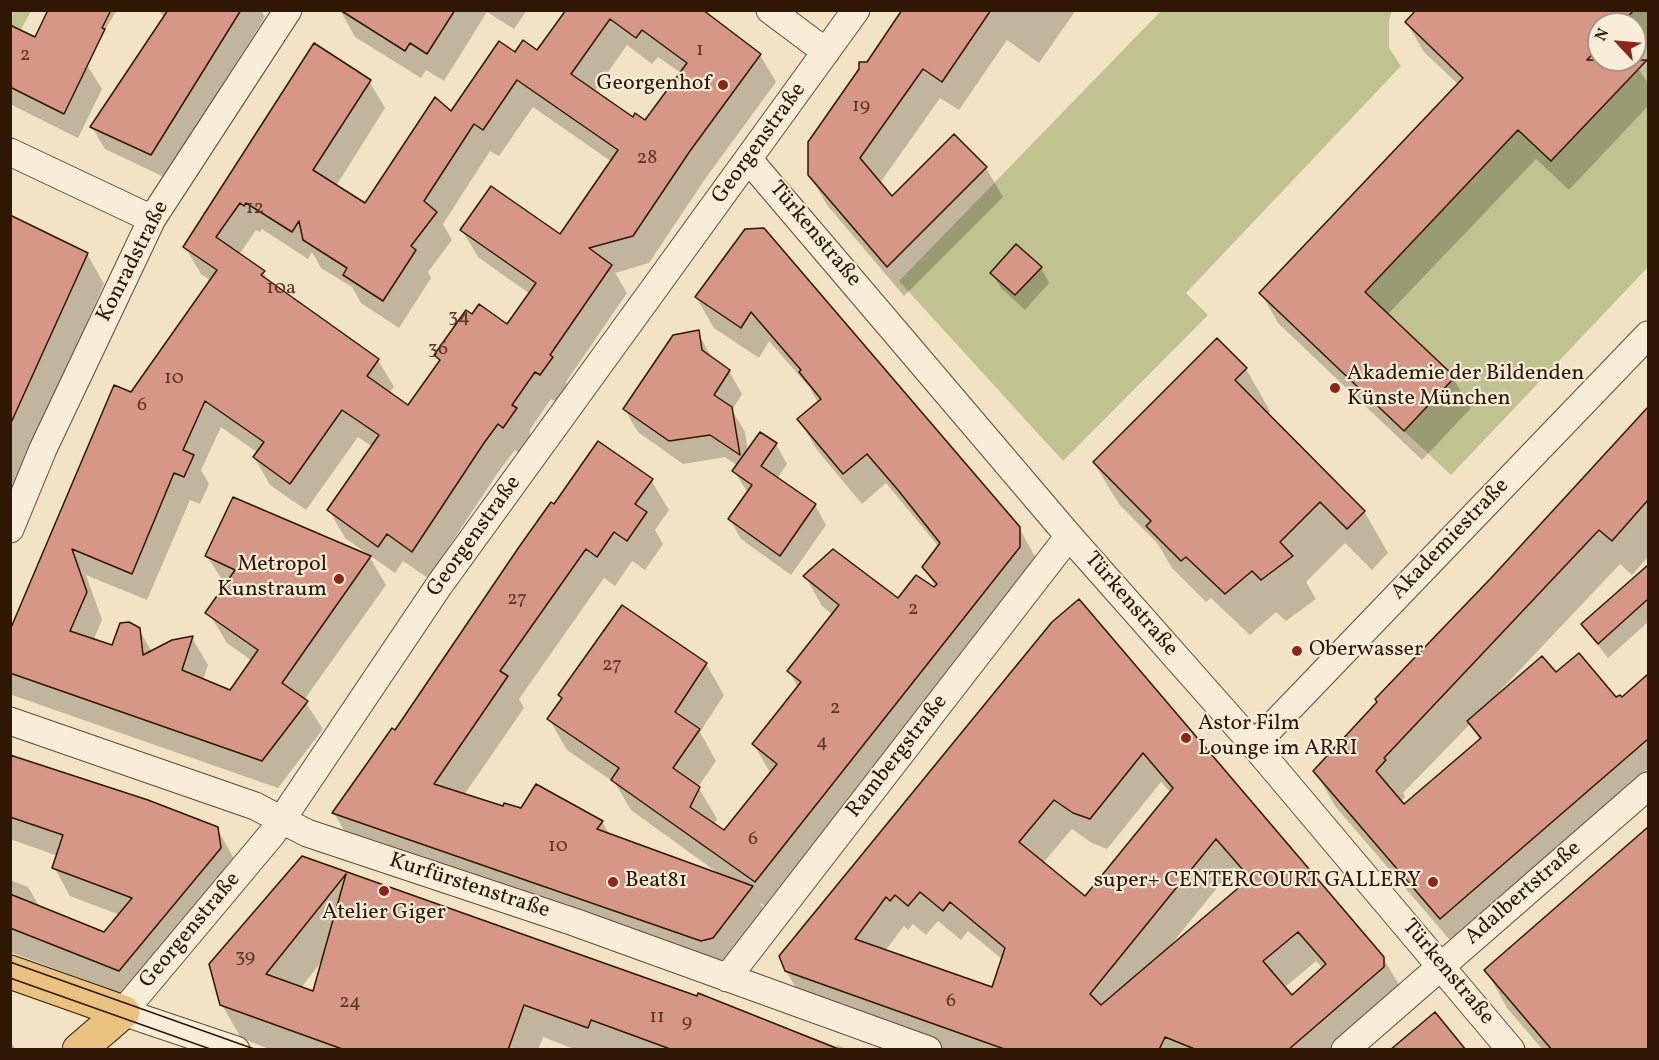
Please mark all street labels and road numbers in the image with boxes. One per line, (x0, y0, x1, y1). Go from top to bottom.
street label: Georgenstraße (707, 78, 813, 210)
street label: Türkenstraße (762, 177, 866, 293)
street label: Konradstraße (92, 197, 176, 327)
street label: Georgenstraße (422, 471, 528, 603)
street label: Akademiestraße (1386, 474, 1516, 606)
street label: Türkenstraße (1077, 547, 1183, 663)
street label: Rambergstraße (842, 690, 954, 824)
street label: Adalbertstraße (1461, 836, 1587, 952)
street label: Kurfürstenstraße (385, 849, 553, 925)
street label: Georgenstraße (135, 868, 247, 994)
street label: Türkenstraße (1395, 915, 1499, 1031)

